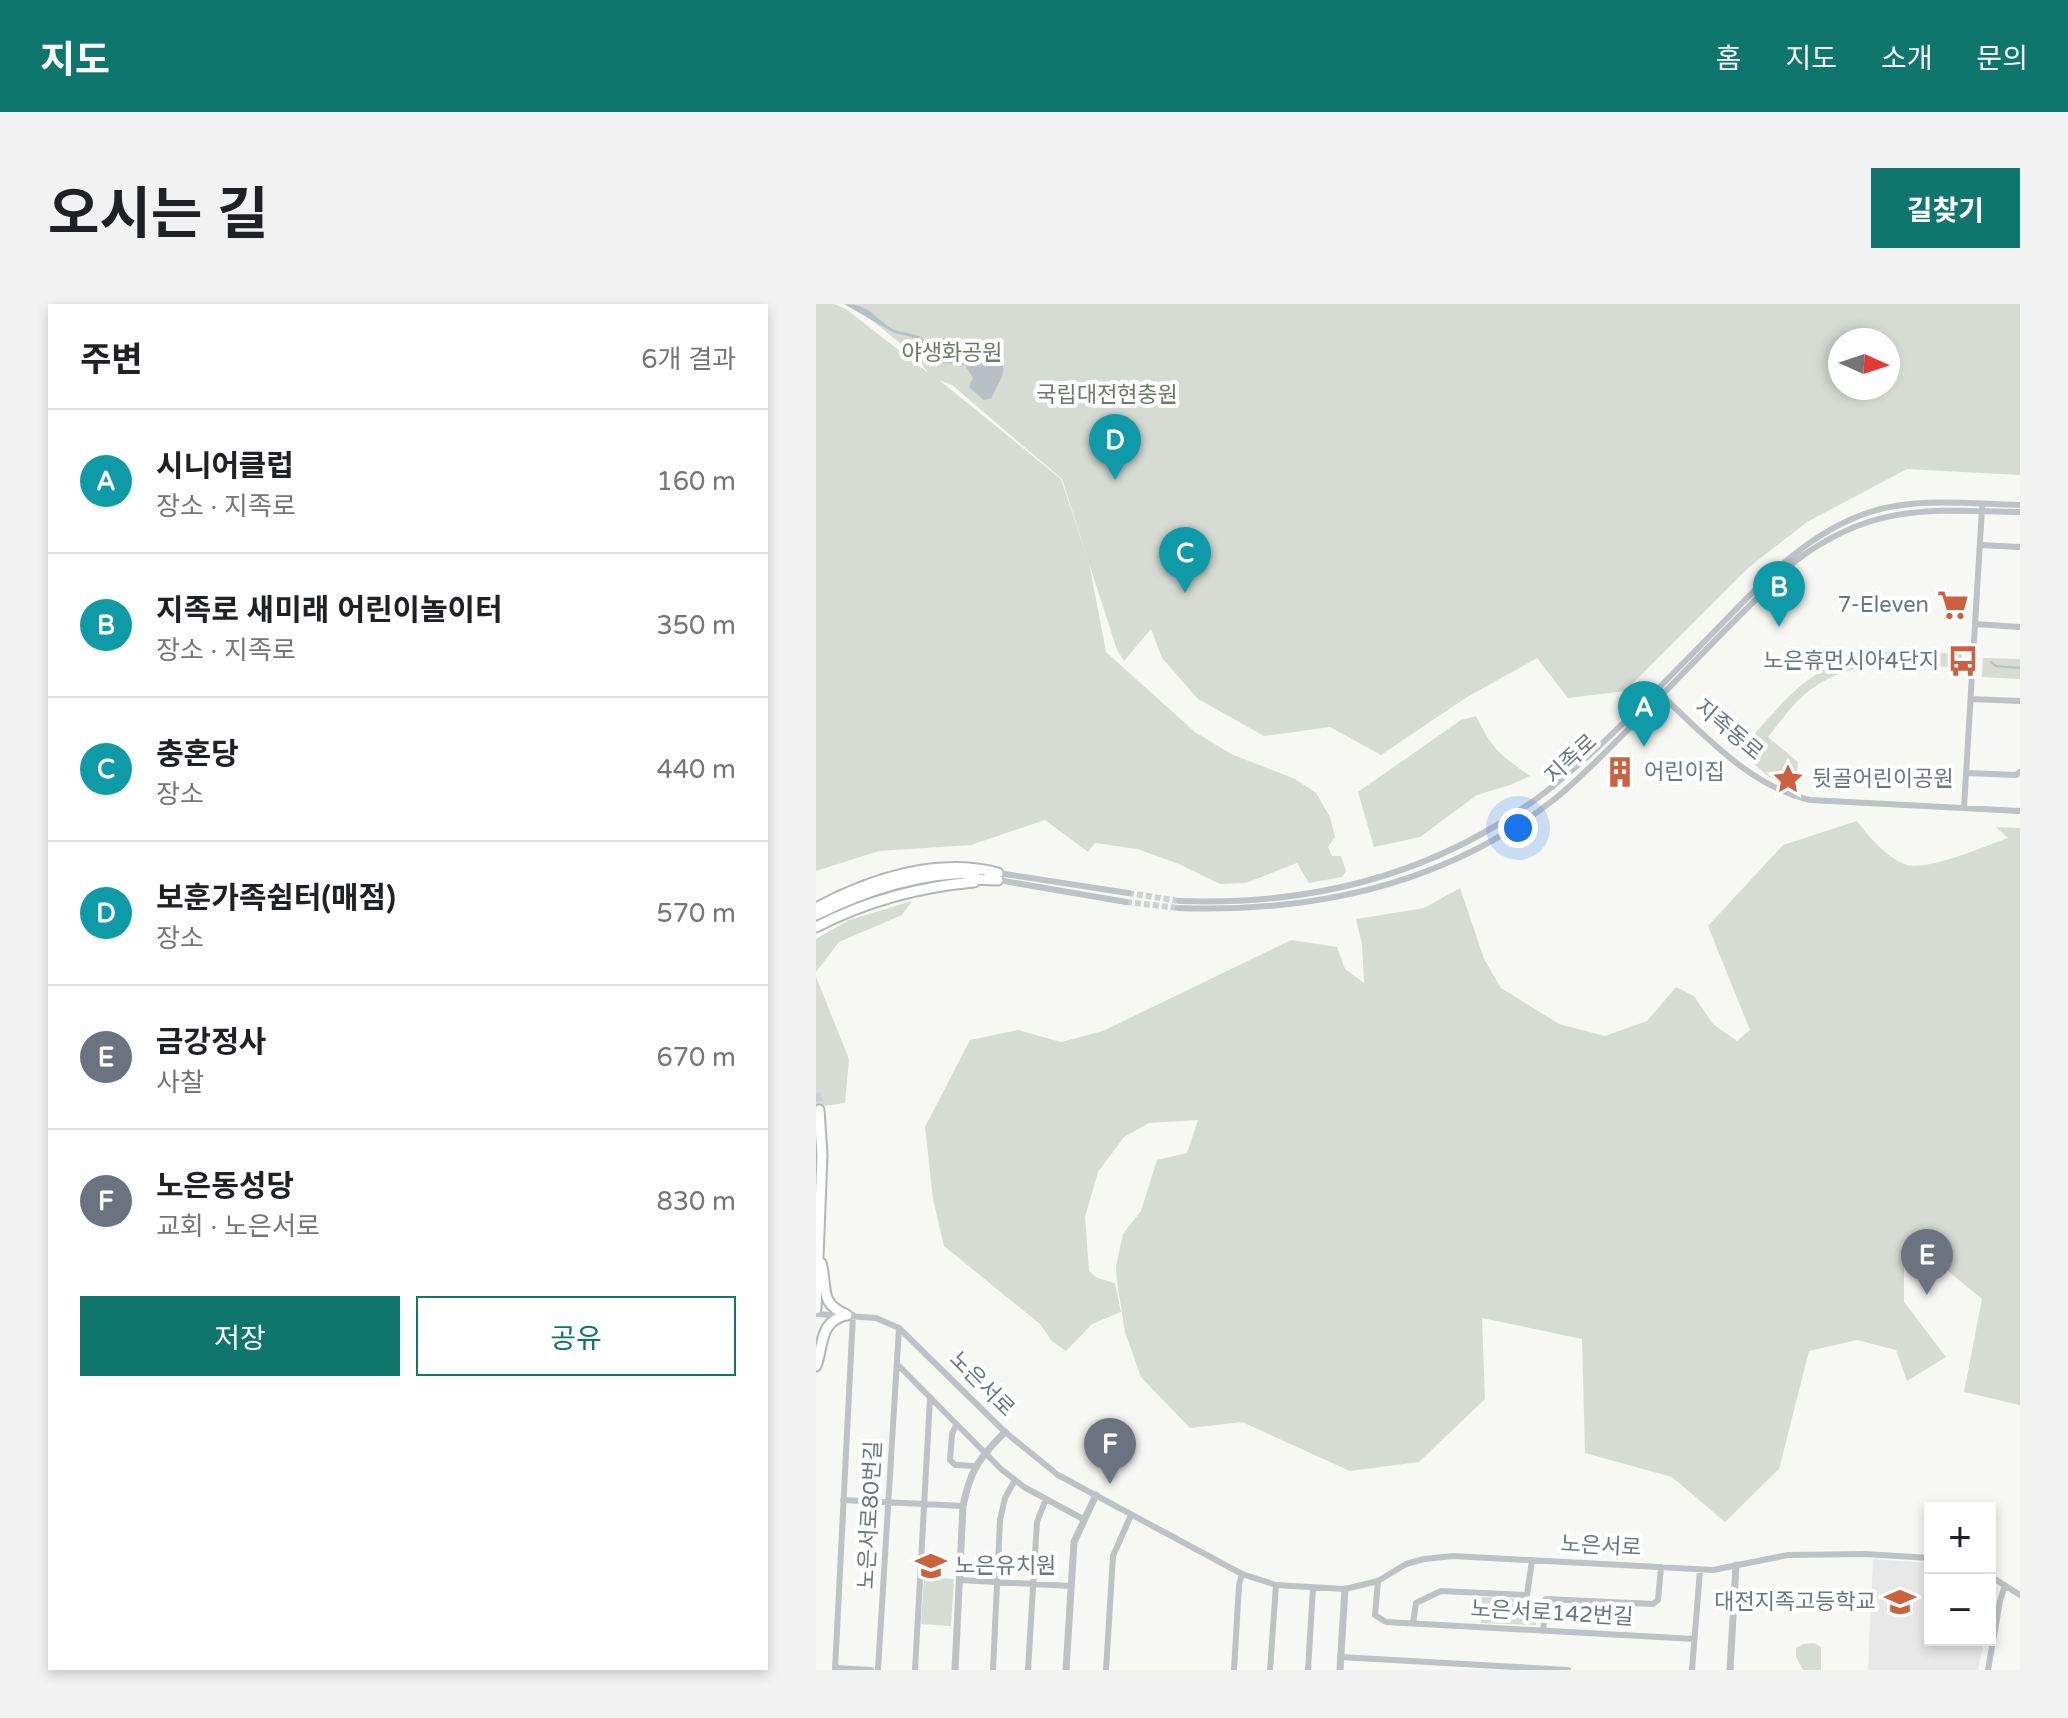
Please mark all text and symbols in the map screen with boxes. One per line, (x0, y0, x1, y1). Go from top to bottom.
text: 지도 (40, 38, 110, 84)
text: 홈 (1716, 42, 1741, 76)
text: 지도 (1785, 42, 1837, 76)
text: 소개 (1881, 42, 1932, 76)
text: 문의 (1976, 42, 2028, 76)
button: 길찾기 (1871, 168, 2020, 248)
text: 오시는 길 (48, 182, 269, 249)
north arrow (1828, 328, 1900, 400)
text: 주변 (80, 340, 143, 381)
park label: 야생화공원 (901, 340, 1003, 366)
text: 6개 결과 (641, 344, 736, 375)
park label: 국립대전현충원 (1036, 382, 1178, 408)
pin: D (1089, 414, 1141, 480)
text: 시니어클럽 (156, 448, 294, 485)
text: A (96, 466, 116, 497)
text: 160 m (656, 466, 736, 497)
text: 장소 · 지족로 (156, 491, 296, 522)
pin: C (1159, 527, 1211, 593)
pin: B (1753, 561, 1805, 627)
supermarket icon: 7-Eleven (1936, 588, 1970, 622)
text: 지족로 새미래 어린이놀이터 (156, 592, 503, 629)
place label: 7-Eleven (1837, 592, 1929, 618)
text: B (97, 610, 115, 641)
text: 350 m (656, 610, 736, 641)
text: 장소 · 지족로 (156, 635, 296, 666)
bus stop icon: 노은휴먼시아4단지 (1946, 644, 1980, 678)
place label: 노은휴먼시아4단지 (1763, 648, 1939, 674)
pin: A (1618, 681, 1670, 747)
street label: 지족동로 (1690, 694, 1768, 766)
street label: 지족로 (1540, 729, 1602, 789)
text: 충혼당 (156, 736, 239, 773)
text: C (97, 754, 115, 785)
text: 440 m (656, 754, 736, 785)
building icon: 어린이집 (1603, 755, 1637, 789)
place label: 어린이집 (1644, 759, 1725, 785)
place icon: 뒷골어린이공원 (1771, 762, 1805, 796)
place label: 뒷골어린이공원 (1812, 766, 1954, 792)
text: 장소 (156, 779, 204, 810)
your location (1498, 808, 1538, 848)
text: 보훈가족쉼터(매점) (156, 880, 396, 917)
text: D (96, 898, 116, 929)
text: 570 m (656, 898, 736, 929)
text: 장소 (156, 923, 204, 954)
text: 금강정사 (156, 1024, 266, 1061)
text: E (98, 1042, 114, 1073)
text: 670 m (656, 1042, 736, 1073)
text: 사찰 (156, 1067, 204, 1098)
text: 노은동성당 (156, 1168, 294, 1205)
text: F (98, 1186, 114, 1217)
text: 830 m (656, 1186, 736, 1217)
text: 교회 · 노은서로 (156, 1211, 320, 1242)
pin: E (1901, 1229, 1953, 1295)
button: 저장 (80, 1296, 400, 1376)
button: 공유 (416, 1296, 736, 1376)
street label: 노은서로 (944, 1346, 1020, 1422)
pin: F (1084, 1418, 1136, 1484)
street label: 노은서로80번길 (853, 1440, 887, 1590)
map controls (1924, 1502, 1996, 1646)
button: + (1924, 1502, 1996, 1574)
street label: 노은서로 (1560, 1531, 1642, 1561)
school or university icon: 노은유치원 (914, 1549, 948, 1583)
place label: 노은유치원 (955, 1553, 1056, 1579)
button: − (1924, 1574, 1996, 1646)
school or university icon: 대전지족고등학교 (1883, 1585, 1917, 1619)
place label: 대전지족고등학교 (1714, 1589, 1876, 1615)
street label: 노은서로142번길 (1470, 1596, 1634, 1630)

